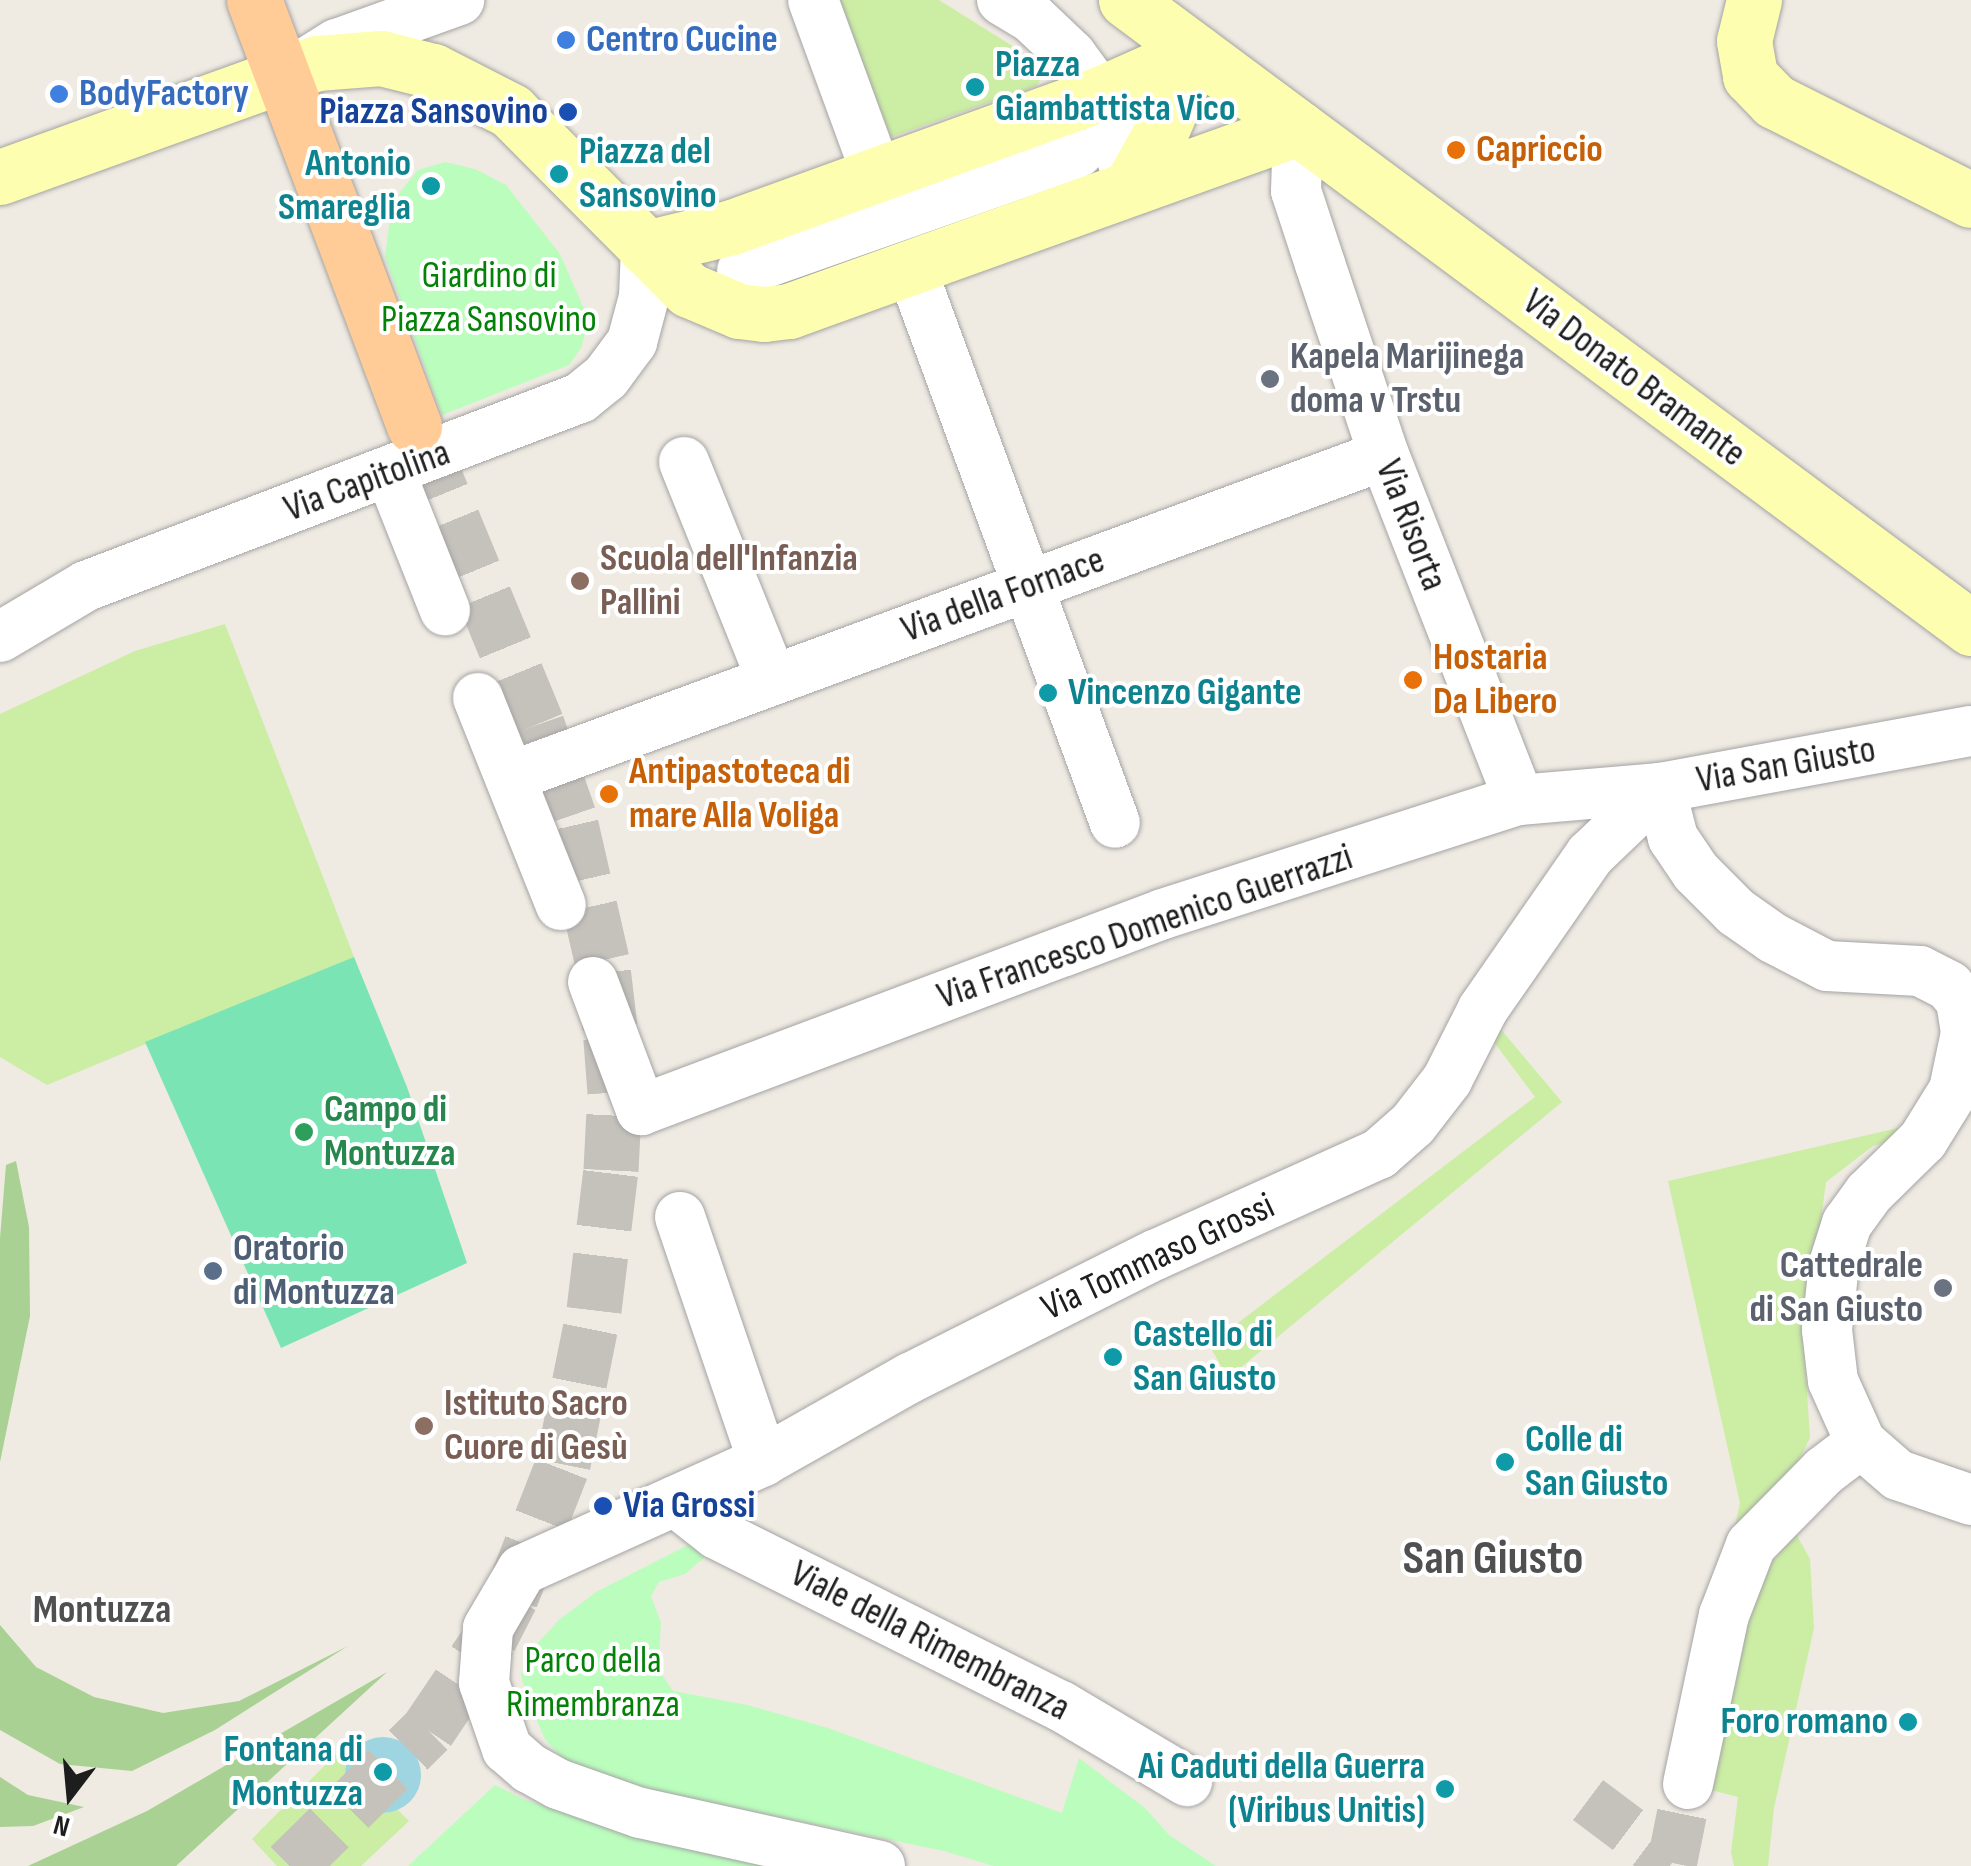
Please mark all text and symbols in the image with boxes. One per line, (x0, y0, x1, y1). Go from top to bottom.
place label: Centro Cucine (586, 17, 778, 63)
marker: Centro Cucine (555, 29, 577, 51)
place label: Piazza Giambattista Vico (995, 42, 1236, 132)
place label: BodyFactory (79, 71, 249, 117)
marker: Piazza Giambattista Vico (964, 76, 986, 98)
marker: BodyFactory (48, 83, 70, 105)
place label: Piazza Sansovino (319, 89, 548, 135)
marker: Piazza Sansovino (557, 101, 579, 123)
place label: Capriccio (1476, 127, 1603, 173)
place label: Piazza del Sansovino (579, 129, 717, 218)
marker: Capriccio (1445, 139, 1467, 161)
place label: Antonio Smareglia (278, 141, 411, 230)
marker: Piazza del Sansovino (548, 163, 570, 185)
marker: Antonio Smareglia (420, 175, 442, 197)
park label: Giardino di Piazza Sansovino (381, 253, 597, 342)
street label: Via Donato Bramante (1514, 279, 1754, 477)
place label: Kapela Marijinega doma v Trstu (1290, 334, 1524, 424)
marker: Kapela Marijinega doma v Trstu (1259, 368, 1281, 390)
street label: Via Capitolina (278, 430, 456, 532)
street label: Via Risorta (1365, 453, 1457, 597)
place label: Scuola dell'Infanzia Pallini (600, 536, 858, 626)
street label: Via della Fornace (895, 537, 1111, 653)
marker: Scuola dell'Infanzia Pallini (569, 570, 591, 592)
place label: Hostaria Da Libero (1433, 635, 1557, 724)
marker: Hostaria Da Libero (1402, 669, 1424, 691)
place label: Vincenzo Gigante (1068, 670, 1301, 716)
marker: Vincenzo Gigante (1037, 682, 1059, 704)
street label: Via San Giusto (1693, 727, 1879, 803)
place label: Antipastoteca di mare Alla Voliga (629, 749, 850, 838)
marker: Antipastoteca di mare Alla Voliga (598, 783, 620, 805)
street label: Via Francesco Domenico Guerrazzi (931, 834, 1359, 1020)
place label: Campo di Montuzza (324, 1087, 456, 1176)
marker: Campo di Montuzza (293, 1121, 315, 1143)
street label: Via Tommaso Grossi (1034, 1183, 1282, 1331)
place label: Oratorio di Montuzza (233, 1226, 395, 1316)
place label: Cattedrale di San Giusto (1750, 1243, 1923, 1332)
marker: Oratorio di Montuzza (202, 1260, 224, 1282)
marker: Cattedrale di San Giusto (1932, 1277, 1954, 1299)
place label: Castello di San Giusto (1133, 1312, 1276, 1402)
marker: Castello di San Giusto (1102, 1346, 1124, 1368)
place label: Istituto Sacro Cuore di Gesù (444, 1381, 628, 1470)
marker: Istituto Sacro Cuore di Gesù (413, 1415, 435, 1437)
place label: Colle di San Giusto (1525, 1417, 1668, 1506)
marker: Colle di San Giusto (1494, 1451, 1516, 1473)
place label: Via Grossi (623, 1483, 755, 1529)
marker: Via Grossi (592, 1495, 614, 1517)
district label: San Giusto (1403, 1530, 1583, 1588)
street label: Viale della Rimembranza (783, 1551, 1077, 1731)
district label: Montuzza (33, 1586, 171, 1634)
park label: Parco della Rimembranza (506, 1638, 680, 1728)
place label: Foro romano (1720, 1699, 1888, 1745)
marker: Foro romano (1897, 1711, 1919, 1733)
place label: Fontana di Montuzza (224, 1727, 363, 1816)
place label: Ai Caduti della Guerra (Viribus Unitis) (1138, 1744, 1425, 1834)
north arrow (20, 1746, 120, 1846)
marker: Fontana di Montuzza (372, 1761, 394, 1783)
marker: Ai Caduti della Guerra (Viribus Unitis) (1434, 1778, 1456, 1800)
text: N (50, 1807, 73, 1843)

